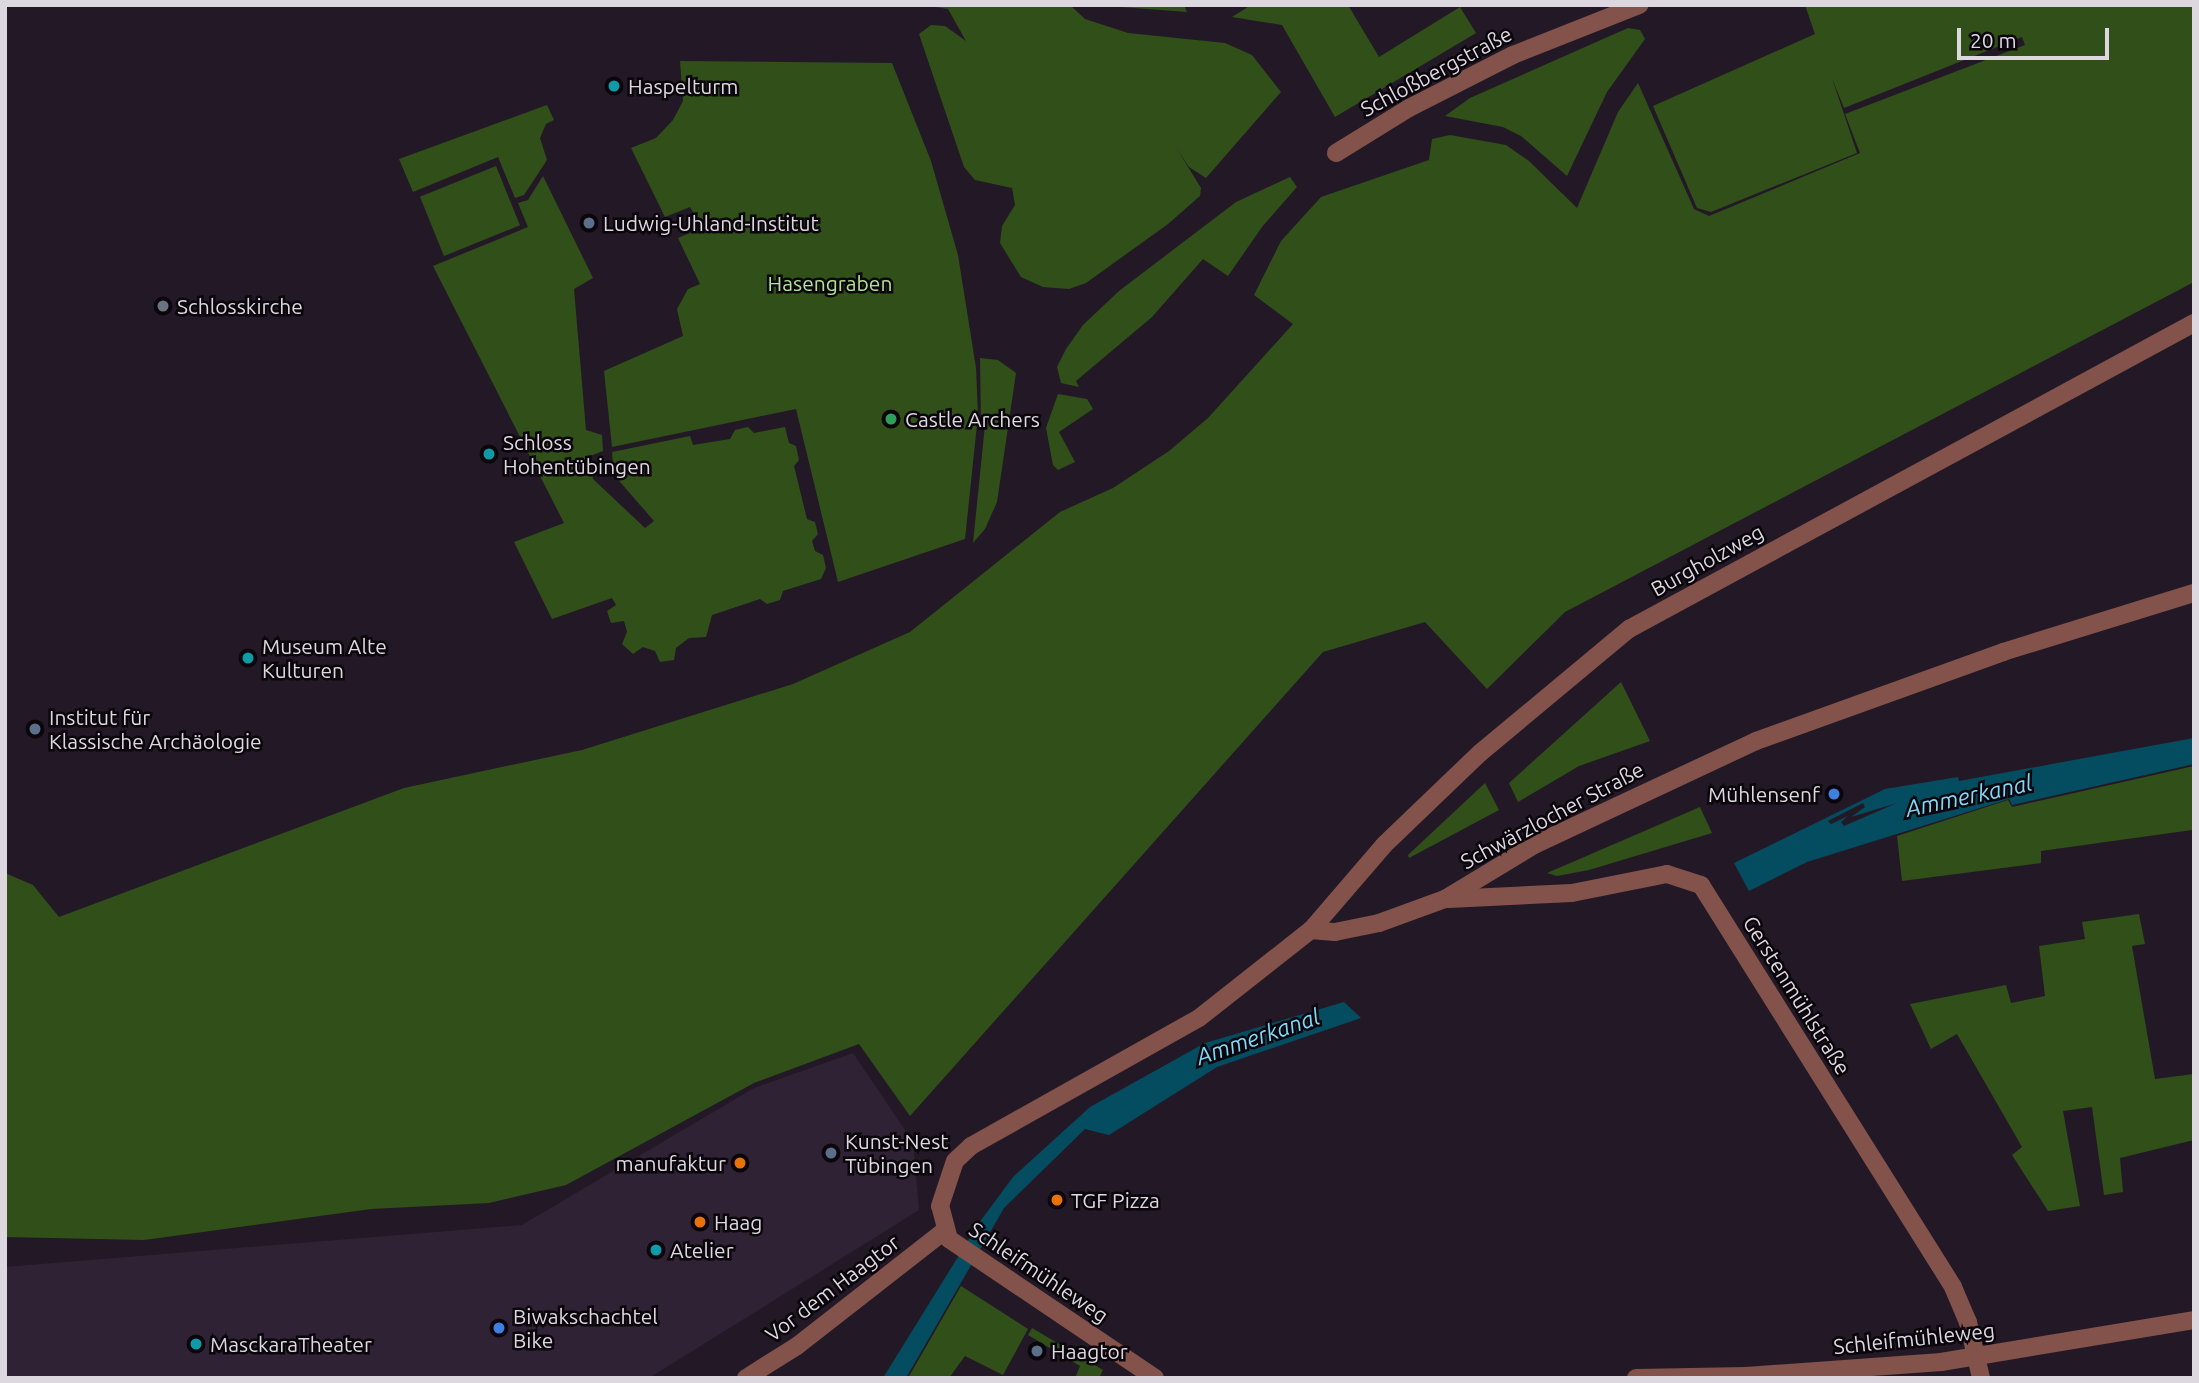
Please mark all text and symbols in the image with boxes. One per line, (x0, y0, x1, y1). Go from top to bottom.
scale bar (1961, 14, 2113, 58)
street label: Schloßbergstraße (1356, 21, 1516, 121)
text: 20 m (1970, 28, 2017, 52)
place label: Haspelturm (628, 73, 738, 99)
marker: Haspelturm (606, 78, 622, 94)
place label: Ludwig-Uhland-Institut (603, 210, 819, 236)
marker: Ludwig-Uhland-Institut (581, 215, 597, 231)
park label: Hasengraben (768, 270, 892, 296)
place label: Schlosskirche (177, 293, 303, 319)
marker: Schlosskirche (155, 298, 171, 314)
place label: Castle Archers (905, 406, 1040, 432)
marker: Castle Archers (883, 411, 899, 427)
place label: Schloss Hohentübingen (503, 429, 651, 479)
marker: Schloss Hohentübingen (481, 446, 497, 462)
street label: Burgholzweg (1646, 519, 1768, 601)
place label: Museum Alte Kulturen (262, 633, 387, 683)
marker: Museum Alte Kulturen (240, 650, 256, 666)
place label: Institut für Klassische Archäologie (49, 704, 262, 754)
marker: Institut für Klassische Archäologie (27, 721, 43, 737)
street label: Schwärzlocher Straße (1456, 756, 1648, 874)
water label: Ammerkanal (1903, 769, 2035, 823)
place label: Mühlensenf (1708, 781, 1820, 807)
marker: Mühlensenf (1826, 786, 1842, 802)
street label: Gerstenmühlstraße (1738, 911, 1856, 1079)
water label: Ammerkanal (1193, 1003, 1323, 1071)
place label: Kunst-Nest Tübingen (845, 1128, 949, 1178)
marker: Kunst-Nest Tübingen (823, 1145, 839, 1161)
place label: manufaktur (616, 1150, 726, 1176)
marker: manufaktur (732, 1155, 748, 1171)
place label: TGF Pizza (1071, 1187, 1160, 1213)
marker: TGF Pizza (1049, 1192, 1065, 1208)
place label: Haag (714, 1209, 762, 1235)
marker: Haag (692, 1214, 708, 1230)
street label: Schleifmühleweg (965, 1216, 1113, 1328)
street label: Vor dem Haagtor (760, 1229, 904, 1347)
place label: Atelier (670, 1237, 734, 1263)
marker: Atelier (648, 1242, 664, 1258)
place label: Biwakschachtel Bike (513, 1303, 658, 1353)
street label: Schleifmühleweg (1832, 1317, 1996, 1359)
marker: Biwakschachtel Bike (491, 1320, 507, 1336)
place label: MasckaraTheater (210, 1331, 372, 1357)
marker: MasckaraTheater (188, 1336, 204, 1352)
place label: Haagtor (1051, 1338, 1128, 1364)
marker: Haagtor (1029, 1343, 1045, 1359)

